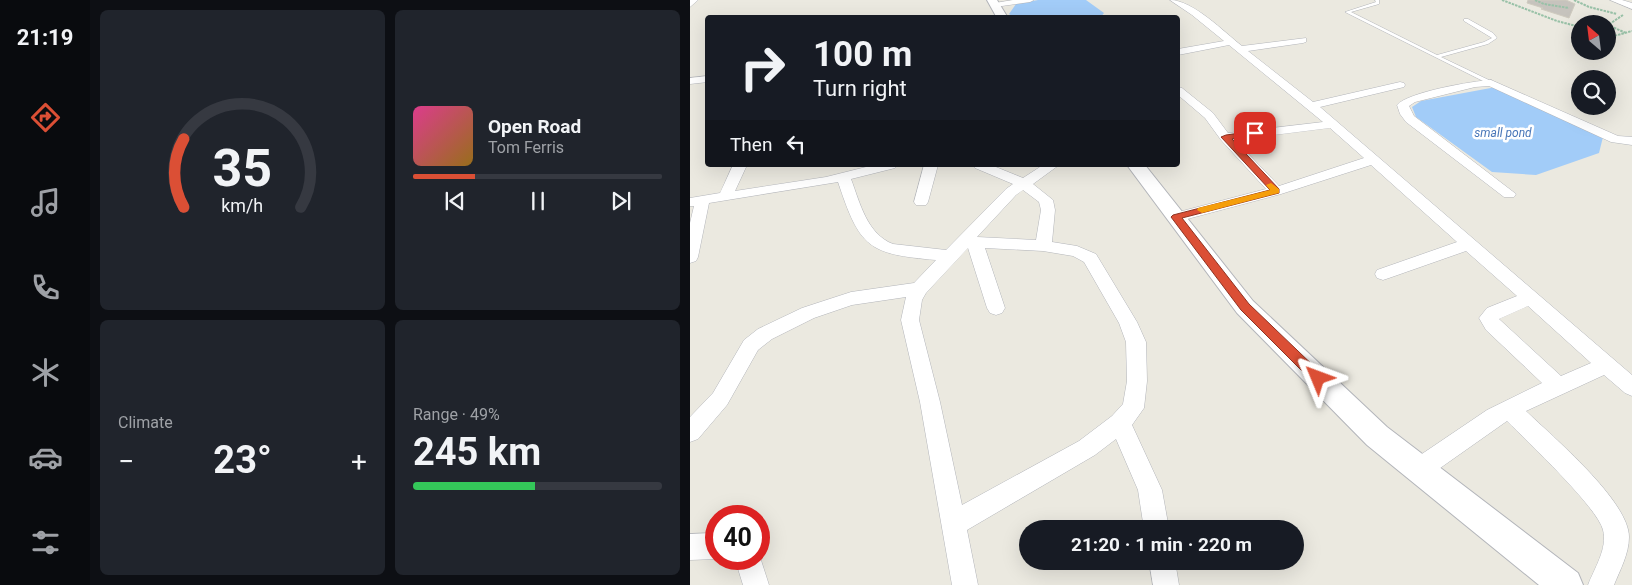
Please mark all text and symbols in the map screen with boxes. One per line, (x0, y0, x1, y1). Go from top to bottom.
north arrow (1571, 15, 1616, 60)
map controls (1571, 15, 1616, 115)
text: 21:19 (17, 25, 73, 50)
text: 100 m (813, 34, 912, 75)
icon: right (730, 35, 795, 100)
button: search (1571, 70, 1616, 115)
text: Turn right (813, 76, 907, 101)
icon: directions (28, 100, 63, 135)
pin (1234, 112, 1276, 154)
text: Open Road (488, 115, 581, 138)
icon: arrive (1241, 119, 1269, 147)
water label: small pond (1474, 126, 1532, 140)
icon: left (782, 130, 810, 158)
text: Then (730, 133, 772, 156)
text: 35 (213, 138, 272, 199)
text: Tom Ferris (488, 138, 564, 157)
icon: music (28, 185, 63, 220)
icon: previous (441, 187, 469, 215)
icon: pause (524, 187, 552, 215)
icon: next (607, 187, 635, 215)
text: km/h (222, 195, 263, 216)
icon: phone (28, 270, 63, 305)
position arrow (1291, 351, 1343, 403)
icon: climate (28, 355, 63, 390)
text: Range · 49% (413, 405, 500, 424)
text: Climate (118, 413, 173, 432)
text: 245 km (413, 430, 541, 474)
text: 23° (213, 438, 272, 482)
icon: car (28, 440, 63, 475)
text: − (118, 445, 134, 478)
text: + (351, 445, 367, 478)
speed limit sign: 40 (705, 505, 770, 570)
icon: filters (28, 525, 63, 560)
text: 21:20 · 1 min · 220 m (1071, 533, 1252, 556)

